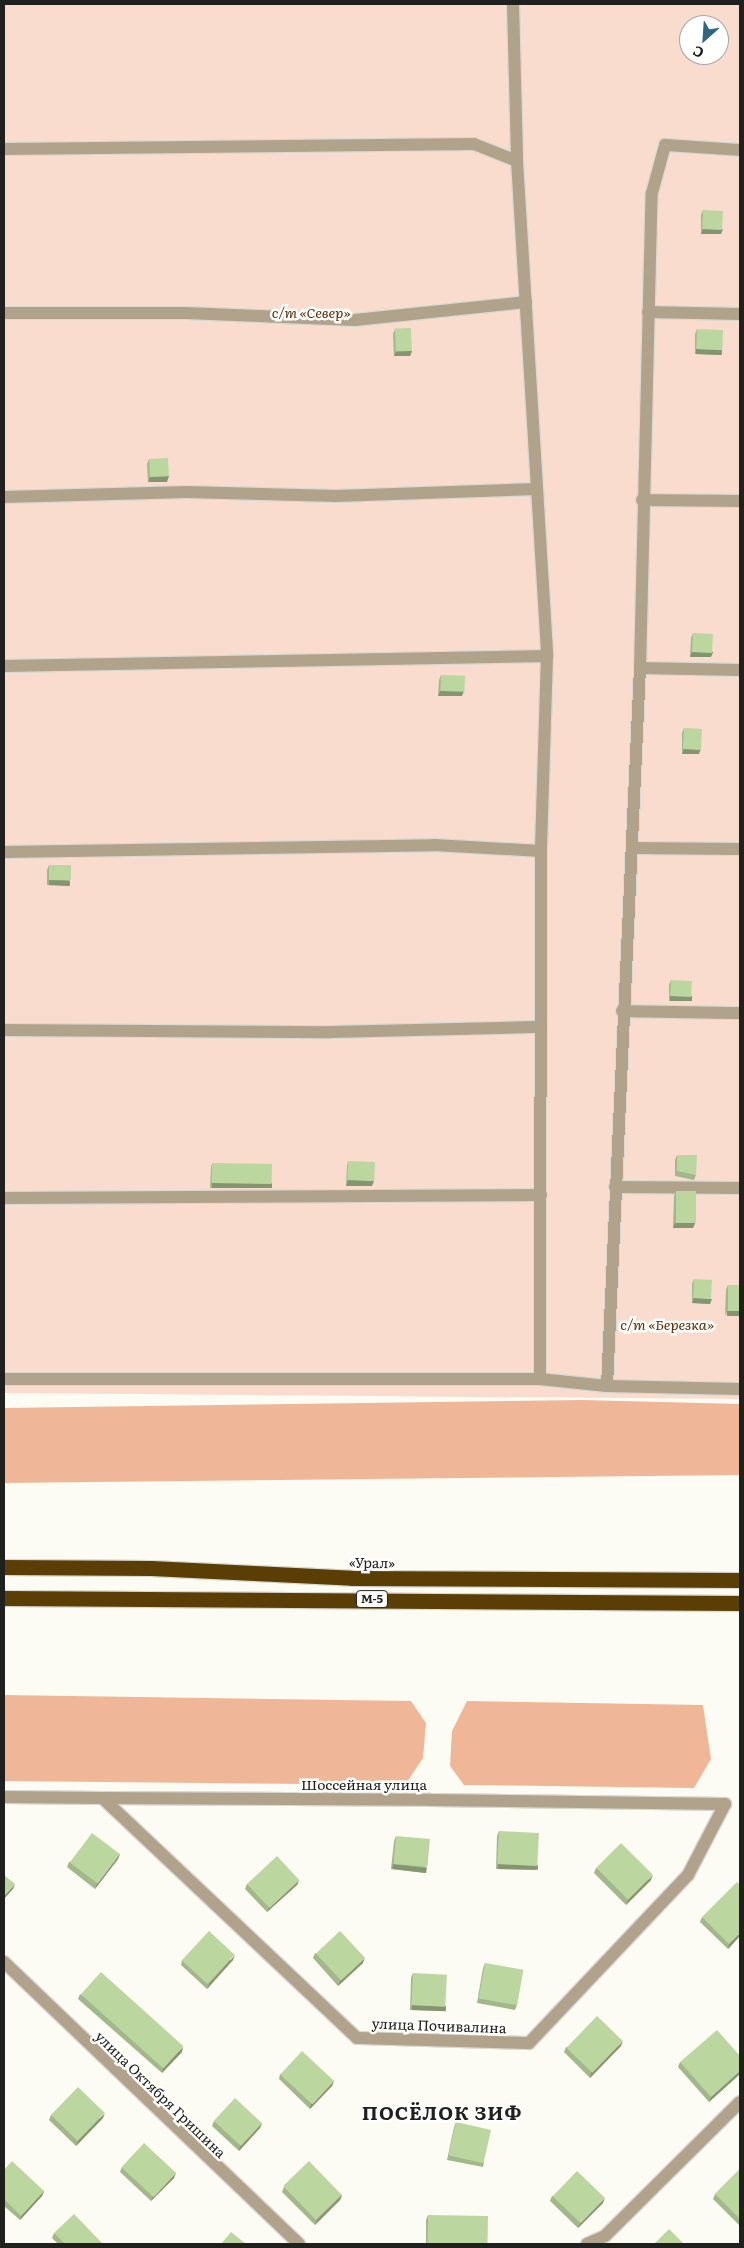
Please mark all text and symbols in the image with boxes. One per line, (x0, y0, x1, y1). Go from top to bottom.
north arrow (679, 15, 729, 65)
text: С (689, 41, 707, 64)
park label: с/т «Север» (272, 304, 350, 320)
park label: с/т «Березка» (620, 1316, 714, 1332)
street label: «Урал» (349, 1553, 395, 1571)
road number: М-5 (356, 1590, 388, 1608)
street label: Шоссейная улица (301, 1776, 427, 1792)
street label: улица Почивалина (371, 2014, 507, 2036)
street label: улица Октября Гришина (92, 2027, 230, 2161)
district label: ПОСЁЛОК ЗИФ (360, 2102, 524, 2124)

